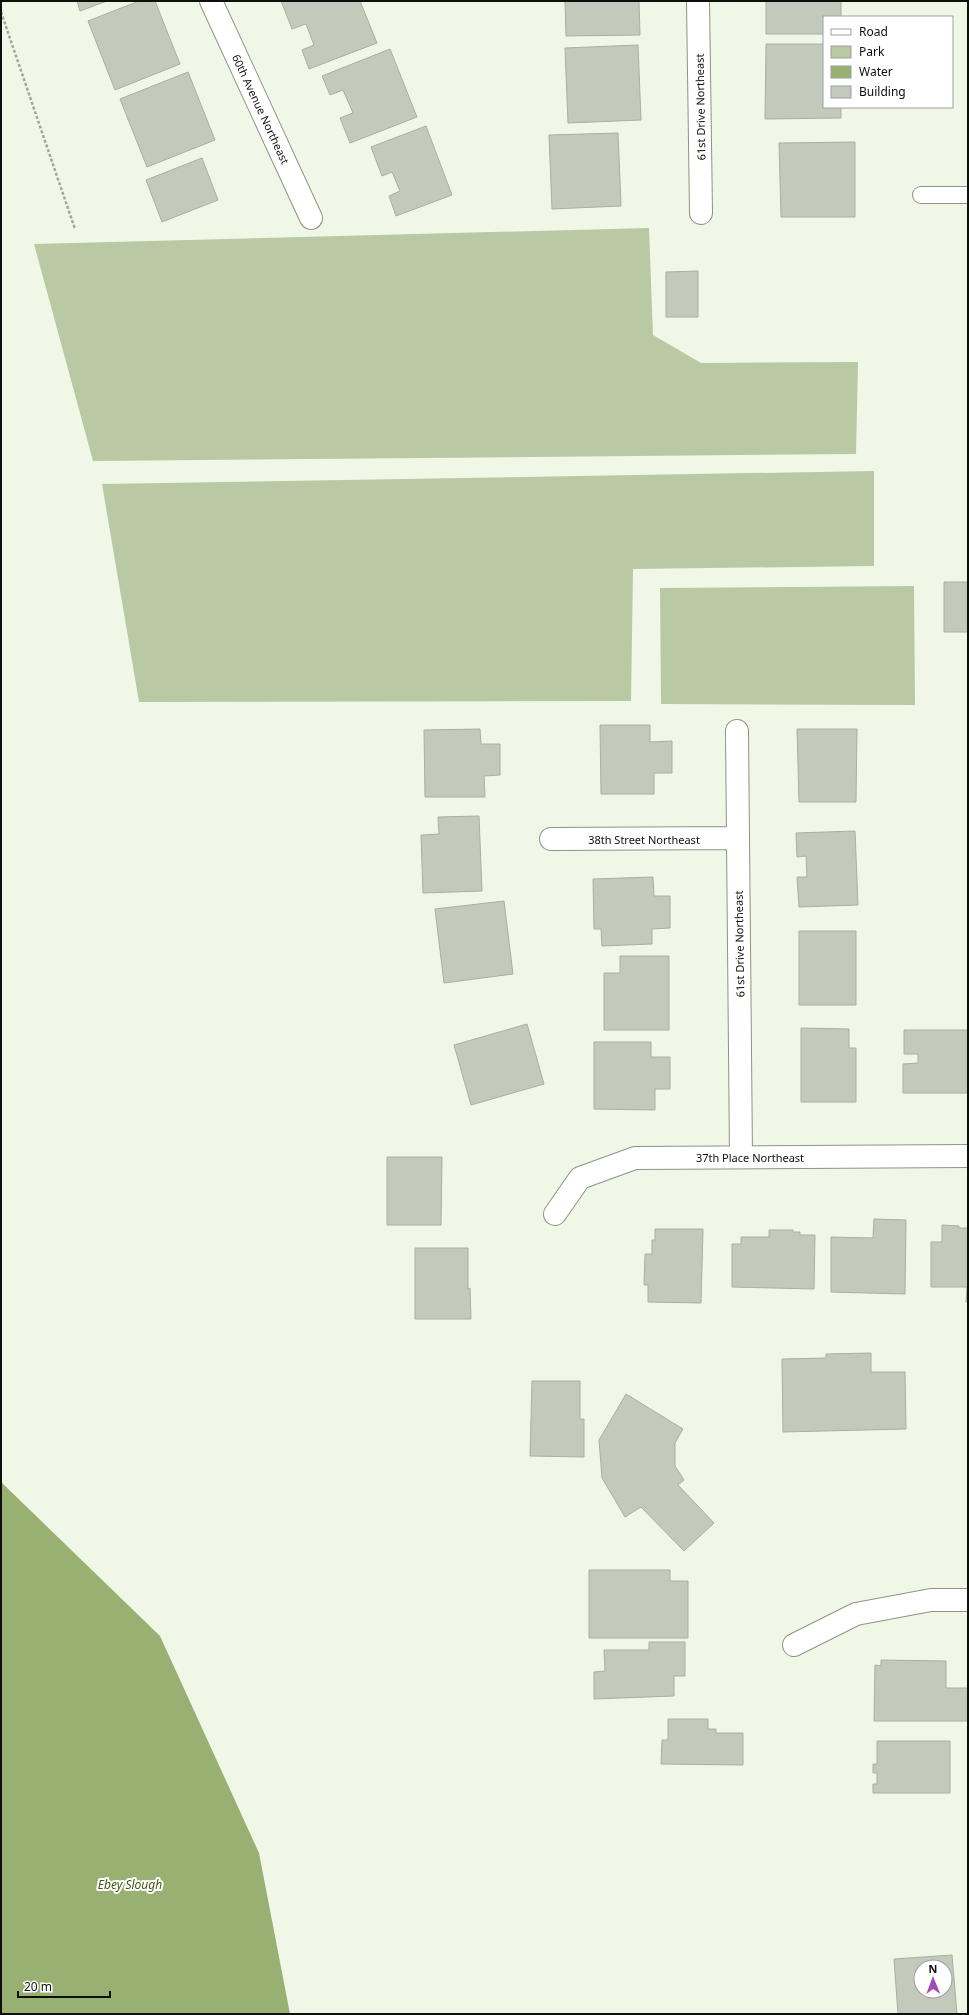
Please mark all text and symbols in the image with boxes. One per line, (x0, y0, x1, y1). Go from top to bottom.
legend (823, 16, 953, 108)
text: Road (859, 23, 888, 40)
text: Park (859, 43, 885, 60)
street label: 60th Avenue Northeast (229, 52, 293, 166)
street label: 61st Drive Northeast (692, 54, 708, 160)
text: Water (859, 63, 893, 80)
text: Building (859, 83, 906, 100)
street label: 38th Street Northeast (588, 832, 700, 847)
street label: 61st Drive Northeast (731, 891, 747, 997)
street label: 37th Place Northeast (696, 1150, 804, 1165)
water label: Ebey Slough (98, 1876, 162, 1893)
north arrow (913, 1959, 953, 1999)
text: N (928, 1961, 937, 1976)
scale bar (18, 1973, 110, 1999)
text: 20 m (24, 1978, 52, 1995)

